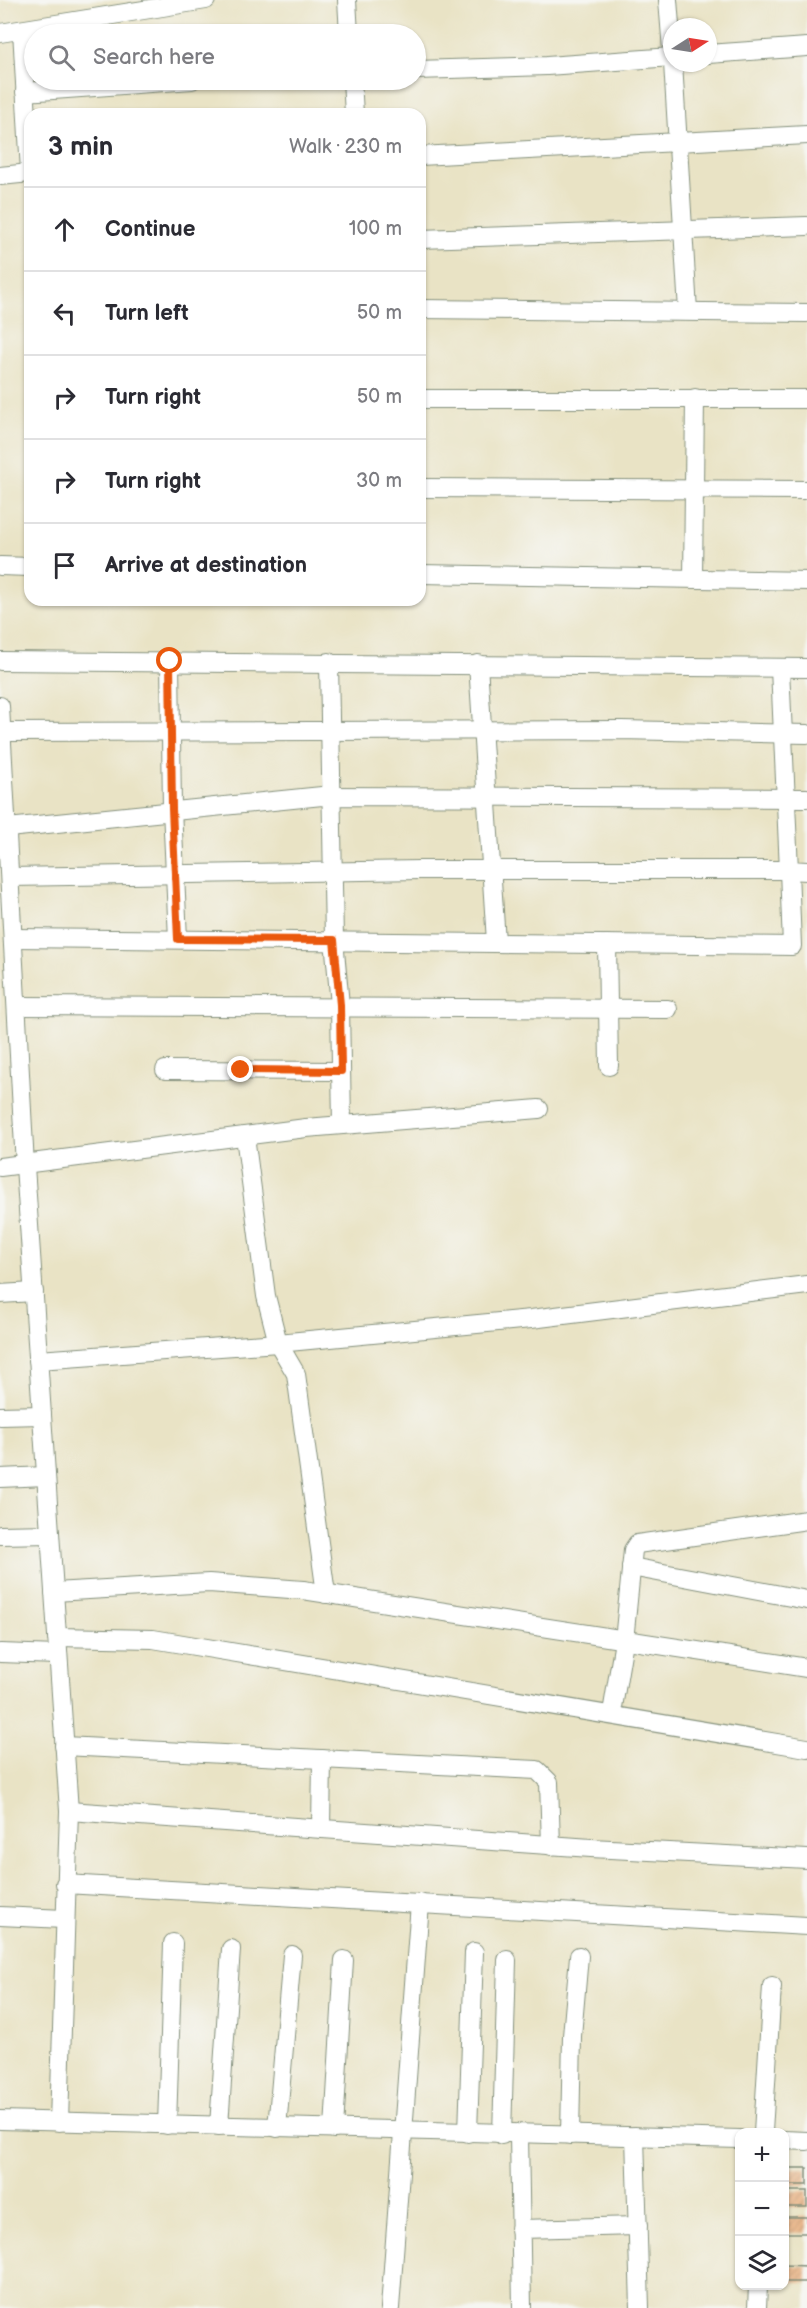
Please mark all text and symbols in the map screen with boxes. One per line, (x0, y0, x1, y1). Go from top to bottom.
north arrow (663, 18, 717, 72)
search box (24, 24, 426, 90)
icon: search (45, 41, 78, 74)
text: Search here (93, 44, 215, 71)
text: 3 min (48, 132, 113, 163)
text: Walk · 230 m (289, 135, 402, 159)
icon: ahead (48, 213, 81, 246)
text: Continue (105, 216, 195, 243)
text: 100 m (349, 217, 402, 241)
icon: left (48, 297, 81, 330)
text: Turn left (105, 300, 189, 327)
text: 50 m (357, 301, 402, 325)
icon: right (48, 381, 81, 414)
text: Turn right (105, 384, 201, 411)
text: 50 m (357, 385, 402, 409)
icon: right (48, 465, 81, 498)
text: Turn right (105, 468, 201, 495)
text: 30 m (356, 469, 402, 493)
icon: arrive (48, 549, 81, 582)
text: Arrive at destination (105, 552, 307, 579)
route start (156, 647, 182, 673)
route end (227, 1056, 253, 1082)
map controls (735, 2128, 789, 2290)
button: + (735, 2128, 789, 2182)
button: − (735, 2182, 789, 2236)
button: layers (735, 2236, 789, 2290)

